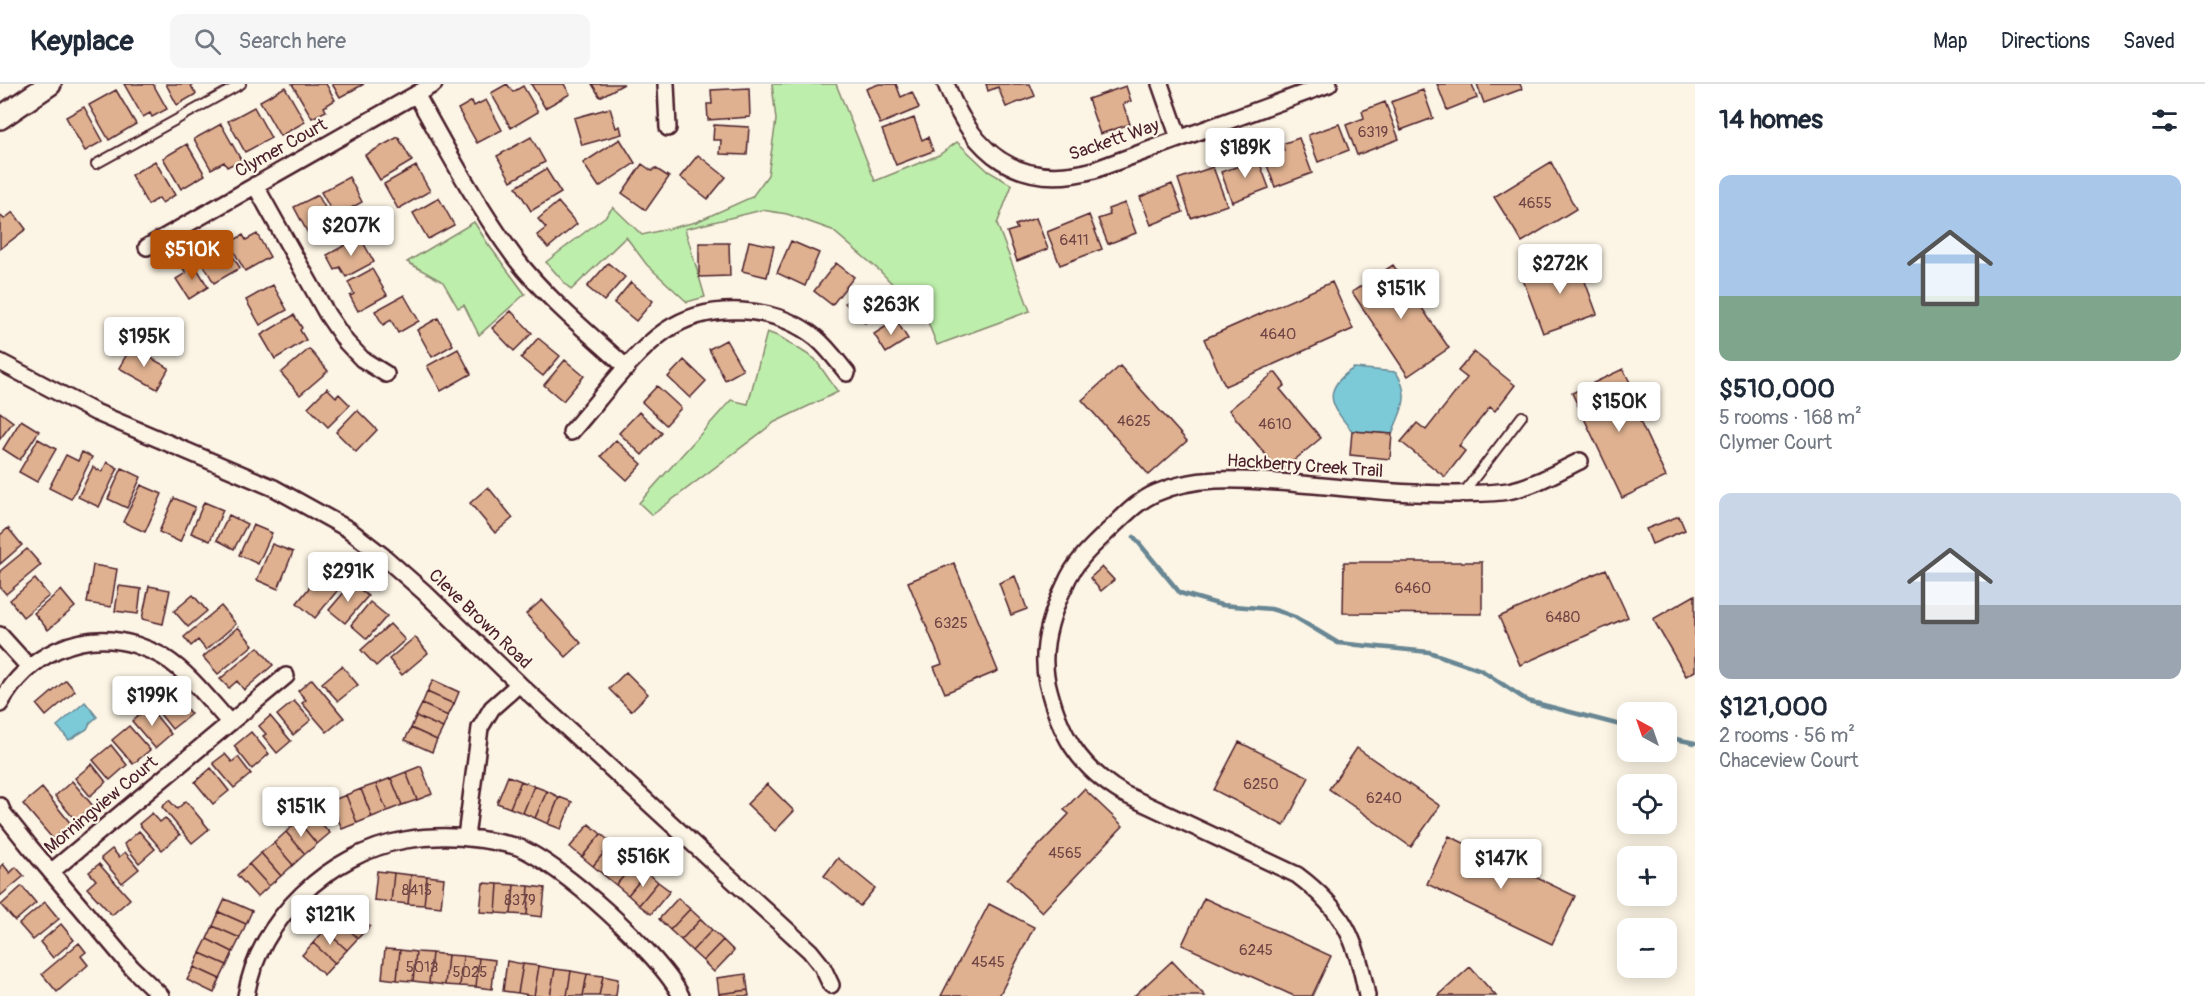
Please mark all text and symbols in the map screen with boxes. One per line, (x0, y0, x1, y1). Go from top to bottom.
search box (170, 14, 590, 68)
text: Keyplace (30, 24, 134, 59)
icon: search (191, 25, 224, 58)
text: Search here (239, 27, 346, 55)
text: Map (1933, 28, 1968, 55)
text: Directions (2001, 28, 2090, 55)
text: Saved (2123, 28, 2175, 55)
text: 14 homes (1719, 104, 1823, 136)
icon: filters (2148, 104, 2181, 137)
street label: Clymer Court (231, 113, 332, 183)
street label: Sackett Way (1066, 114, 1163, 166)
house number: 6319 (1358, 123, 1388, 142)
pin: $189K (1203, 128, 1287, 179)
text: $189K (1219, 135, 1271, 160)
house number: 4655 (1518, 194, 1552, 213)
pin: $207K (309, 206, 393, 257)
text: $207K (322, 213, 380, 238)
icon: home (1896, 214, 2004, 322)
pin: $510K (150, 230, 234, 281)
house number: 6411 (1059, 231, 1089, 250)
text: $510K (164, 237, 220, 262)
pin: $272K (1518, 244, 1602, 295)
text: $272K (1532, 251, 1588, 276)
pin: $151K (1359, 269, 1443, 320)
text: $151K (1376, 276, 1426, 301)
pin: $263K (849, 285, 933, 336)
text: $263K (863, 292, 919, 317)
pin: $195K (102, 317, 186, 368)
text: $195K (118, 324, 170, 349)
house number: 4640 (1260, 325, 1296, 344)
text: $510,000 (1719, 373, 1835, 405)
pin: $150K (1577, 382, 1661, 433)
text: $150K (1591, 389, 1647, 414)
text: 5 rooms · 168 m² (1719, 405, 1862, 430)
house number: 4625 (1117, 412, 1151, 431)
house number: 4610 (1258, 415, 1292, 434)
text: Clymer Court (1719, 430, 1832, 455)
street label: Hackberry Creek Trail (1226, 449, 1384, 483)
icon: home (1896, 532, 2004, 640)
pin: $291K (306, 552, 390, 603)
text: $291K (322, 559, 374, 584)
street label: Cleve Brown Road (424, 564, 536, 674)
house number: 6460 (1395, 579, 1431, 598)
house number: 6480 (1545, 608, 1581, 627)
house number: 6325 (934, 614, 968, 633)
pin: $199K (110, 676, 194, 727)
text: $199K (126, 683, 178, 708)
text: $121,000 (1719, 691, 1828, 723)
north arrow (1617, 702, 1677, 762)
map controls (1617, 702, 1677, 978)
text: 2 rooms · 56 m² (1719, 723, 1855, 748)
text: Chaceview Court (1719, 748, 1859, 773)
street label: Morningview Court (40, 750, 163, 859)
button: locate (1617, 774, 1677, 834)
house number: 6250 (1243, 775, 1279, 794)
pin: $151K (259, 787, 343, 838)
house number: 6240 (1366, 789, 1402, 808)
text: $151K (276, 794, 326, 819)
pin: $516K (601, 837, 685, 888)
pin: $147K (1459, 839, 1543, 890)
text: $516K (616, 844, 670, 869)
house number: 4565 (1048, 844, 1082, 863)
text: $147K (1475, 846, 1527, 871)
button: + (1617, 846, 1677, 906)
house number: 8415 (402, 881, 432, 900)
house number: 8379 (504, 891, 536, 910)
pin: $121K (288, 895, 372, 946)
text: $121K (305, 902, 355, 927)
button: − (1617, 918, 1677, 978)
house number: 6245 (1239, 941, 1273, 960)
house number: 4545 (971, 953, 1005, 972)
house number: 5013 (406, 958, 438, 977)
house number: 5025 (453, 963, 487, 982)

